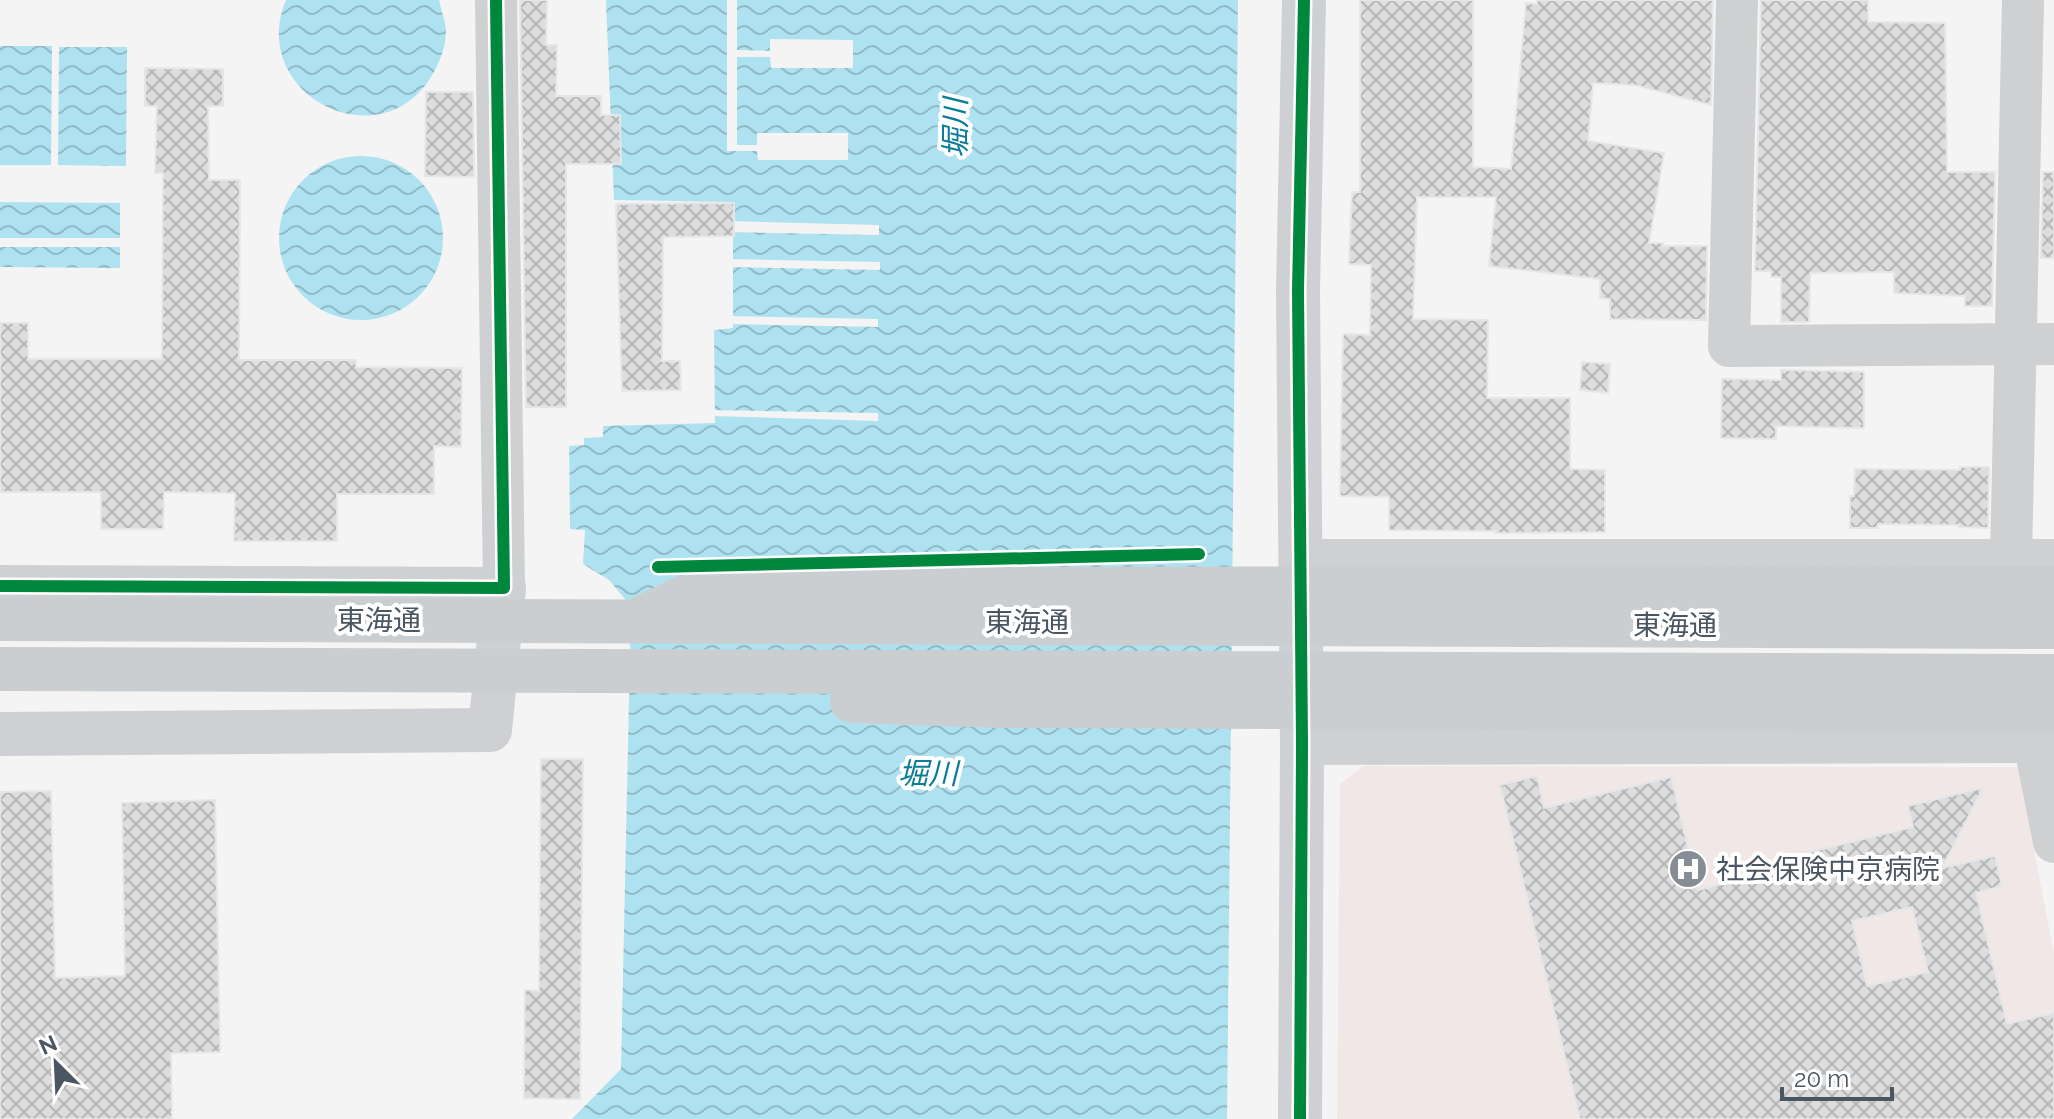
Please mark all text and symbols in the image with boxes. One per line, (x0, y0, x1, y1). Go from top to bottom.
water label: 堀川 (938, 95, 973, 158)
street label: 東海通 (337, 604, 421, 637)
street label: 東海通 (985, 606, 1069, 639)
street label: 東海通 (1633, 609, 1717, 642)
water label: 堀川 (898, 756, 961, 791)
hospital icon: 社会保険中京病院 (1667, 848, 1709, 890)
place label: 社会保険中京病院 (1716, 853, 1940, 886)
north arrow (16, 1023, 96, 1103)
text: N (35, 1029, 61, 1060)
scale bar (1782, 1051, 1892, 1101)
text: 20 m (1794, 1064, 1849, 1093)

